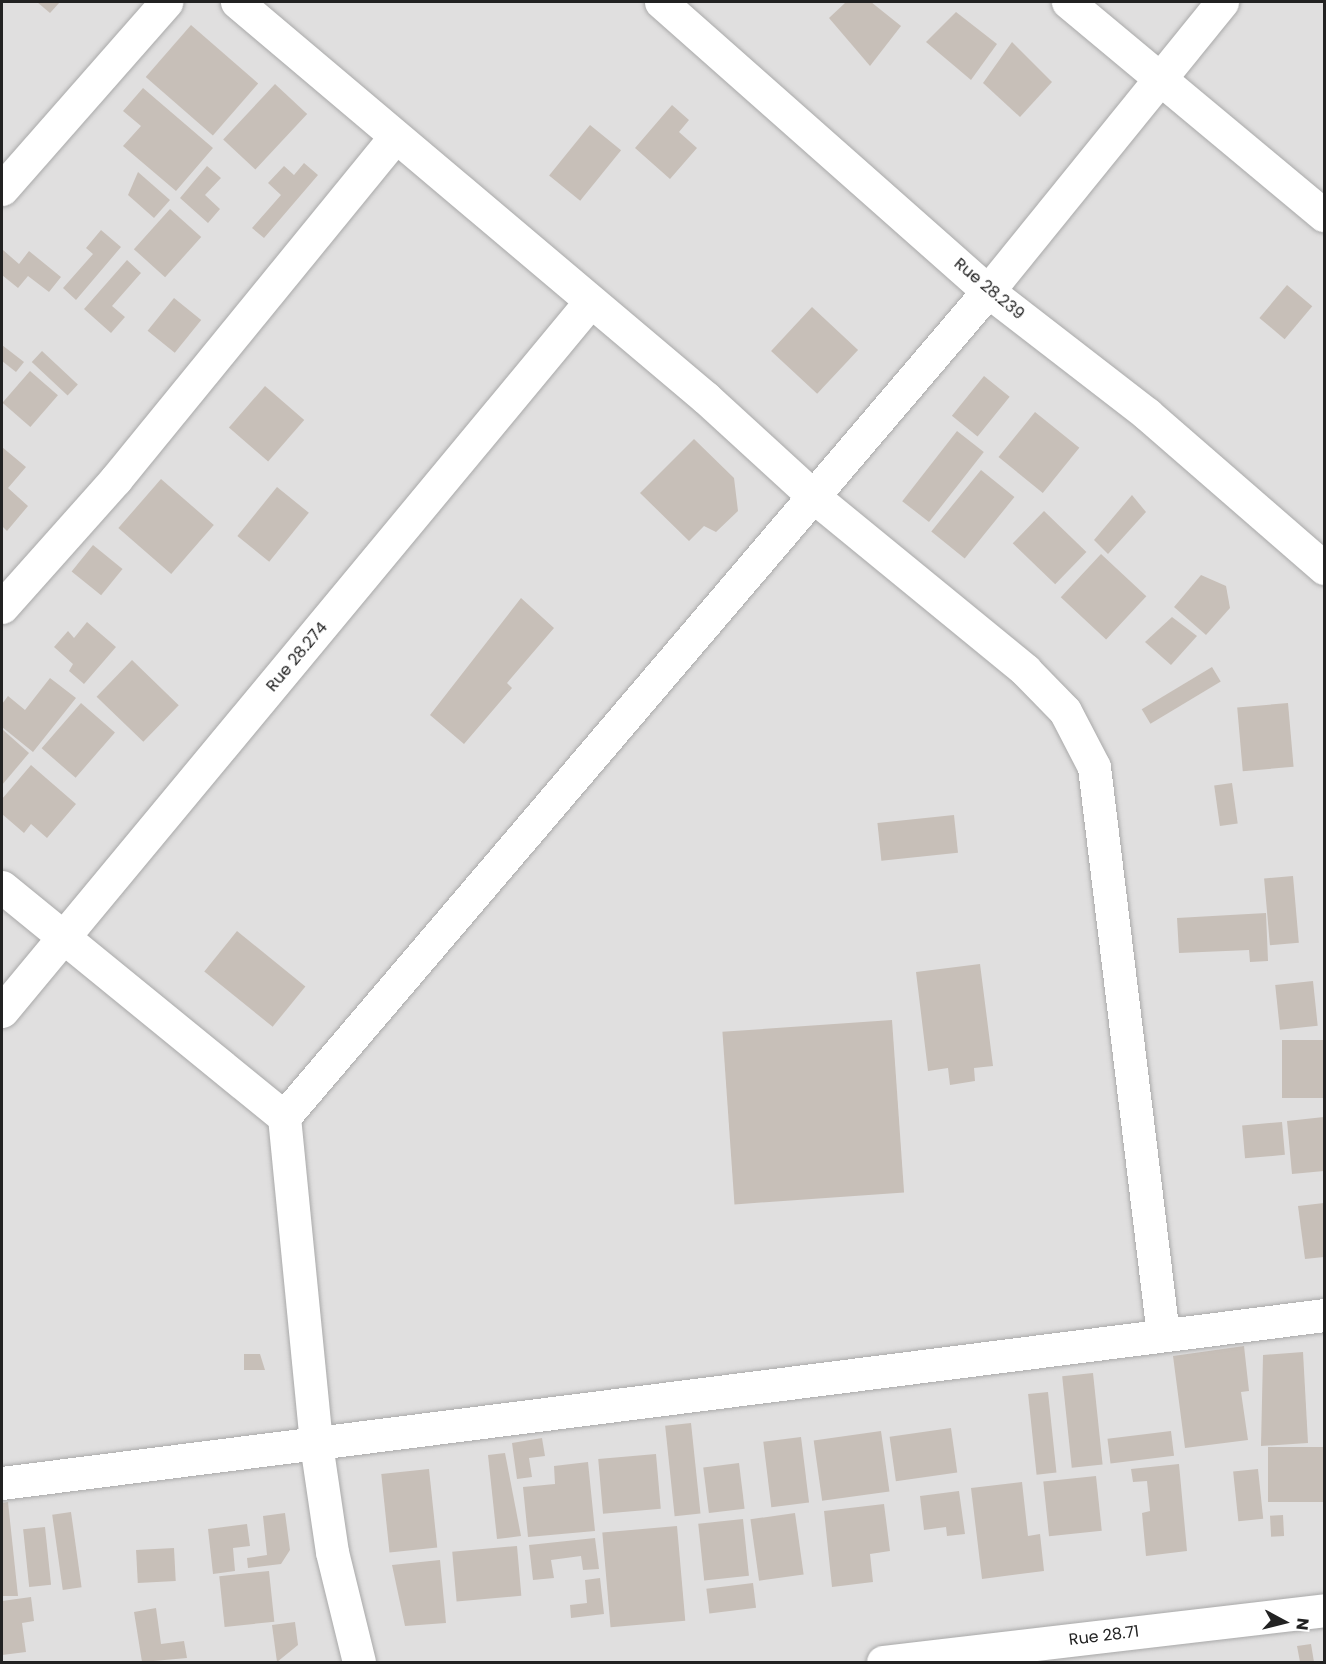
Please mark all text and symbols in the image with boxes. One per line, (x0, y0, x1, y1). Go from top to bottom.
street label: Rue 28.239 (950, 254, 1028, 324)
street label: Rue 28.274 (262, 618, 332, 696)
north arrow (1254, 1592, 1314, 1652)
text: N (1290, 1617, 1315, 1632)
street label: Rue 28.71 (1068, 1622, 1140, 1650)

